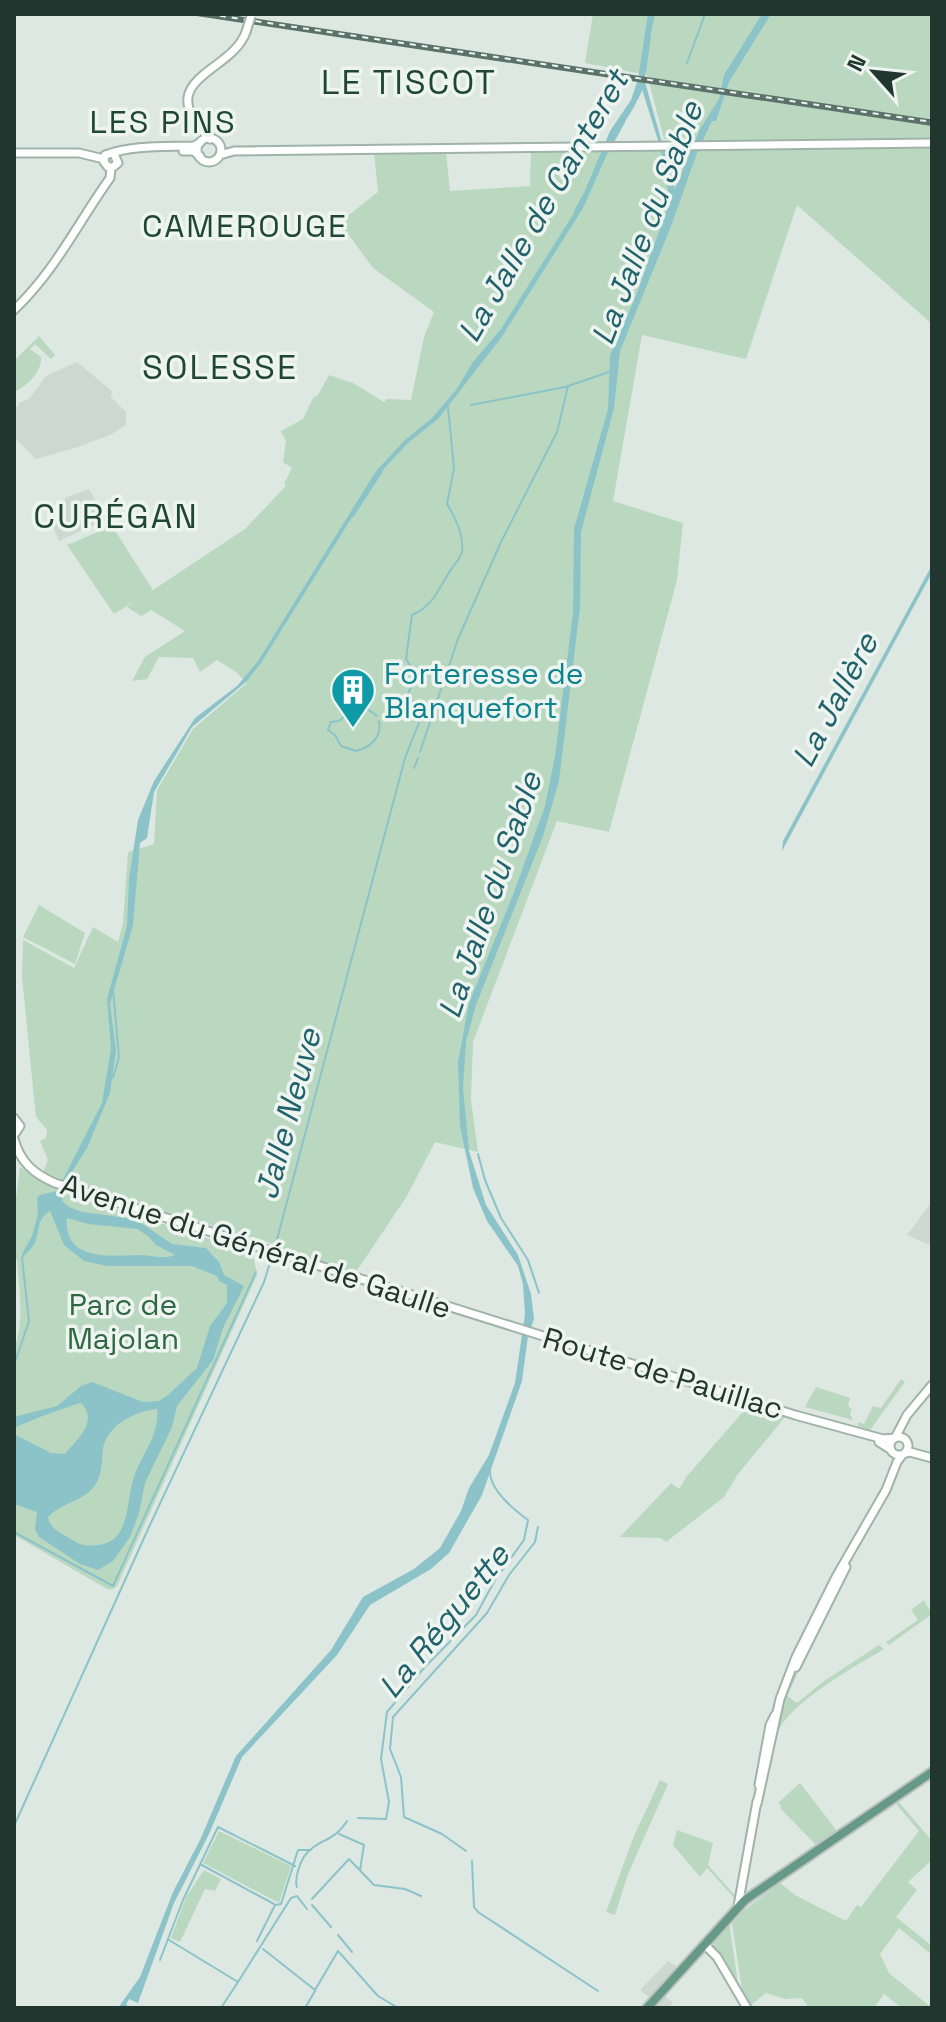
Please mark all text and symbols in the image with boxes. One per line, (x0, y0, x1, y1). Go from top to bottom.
north arrow (834, 32, 914, 112)
text: N (840, 50, 872, 76)
water label: La Jalle de Canteret (449, 60, 639, 349)
district label: LE TISCOT (321, 61, 497, 104)
water label: La Jalle du Sable (582, 95, 712, 350)
district label: LES PINS (89, 102, 237, 142)
district label: CAMEROUGE (142, 206, 348, 246)
district label: SOLESSE (142, 346, 298, 389)
district label: CURÉGAN (33, 495, 199, 538)
water label: La Jallère (783, 625, 887, 774)
place label: Forteresse de Blanquefort (384, 654, 584, 727)
building icon: Forteresse de Blanquefort (329, 666, 377, 729)
water label: La Jalle du Sable (429, 766, 551, 1023)
water label: Jalle Neuve (246, 1023, 330, 1204)
street label: Avenue du Général de Gaulle (56, 1164, 456, 1328)
park label: Parc de Majolan (67, 1285, 179, 1358)
street label: Route de Pauillac (538, 1318, 788, 1428)
water label: La Réguette (370, 1535, 519, 1706)

